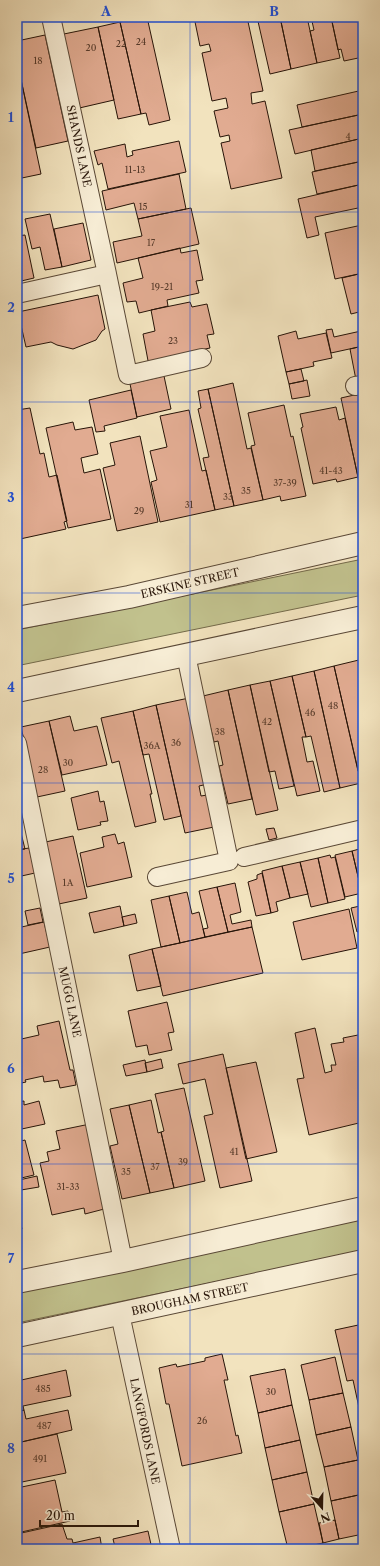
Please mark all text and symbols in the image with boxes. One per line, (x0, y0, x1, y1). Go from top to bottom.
text: A (100, 3, 112, 19)
text: B (269, 3, 279, 19)
house number: 24 (136, 36, 146, 47)
house number: 22 (116, 38, 126, 49)
house number: 20 (86, 42, 97, 53)
house number: 18 (33, 55, 43, 66)
street label: SHANDS LANE (63, 104, 95, 189)
text: 1 (8, 109, 14, 125)
house number: 4 (345, 131, 351, 142)
house number: 11-13 (125, 164, 145, 175)
house number: 15 (139, 201, 147, 212)
house number: 17 (147, 237, 156, 248)
house number: 19-21 (151, 281, 173, 292)
text: 2 (7, 299, 15, 315)
house number: 23 (168, 335, 178, 346)
house number: 41-43 (319, 465, 343, 476)
house number: 37-39 (273, 477, 297, 488)
house number: 35 (241, 485, 251, 496)
text: 3 (7, 489, 15, 505)
house number: 33 (223, 491, 233, 502)
house number: 31 (185, 499, 194, 510)
house number: 29 (134, 505, 144, 516)
street label: ERSKINE STREET (139, 565, 241, 601)
text: 4 (7, 679, 15, 695)
house number: 48 (328, 700, 338, 711)
house number: 46 (305, 707, 315, 718)
house number: 42 (262, 716, 272, 727)
house number: 38 (215, 726, 225, 737)
house number: 36 (171, 737, 181, 748)
house number: 36A (144, 740, 161, 751)
house number: 30 (63, 757, 74, 768)
house number: 28 (38, 764, 48, 775)
text: 5 (7, 870, 15, 886)
house number: 1A (63, 877, 74, 888)
street label: MUGG LANE (56, 965, 84, 1039)
text: 6 (7, 1060, 15, 1076)
house number: 41 (230, 1146, 239, 1157)
house number: 39 (178, 1156, 188, 1167)
house number: 37 (150, 1161, 160, 1172)
house number: 35 (121, 1166, 131, 1177)
house number: 31-33 (57, 1181, 79, 1192)
text: 7 (8, 1250, 15, 1266)
street label: BROUGHAM STREET (130, 1280, 251, 1318)
street label: LANGFORDS LANE (127, 1377, 163, 1486)
house number: 485 (35, 1383, 51, 1394)
house number: 30 (266, 1386, 277, 1397)
house number: 26 (197, 1415, 207, 1426)
house number: 487 (37, 1420, 52, 1431)
text: 8 (7, 1440, 15, 1456)
house number: 491 (33, 1453, 47, 1464)
north arrow (302, 1488, 342, 1528)
scale bar (40, 1502, 138, 1528)
text: 20 m (46, 1508, 75, 1523)
text: N (318, 1509, 332, 1526)

